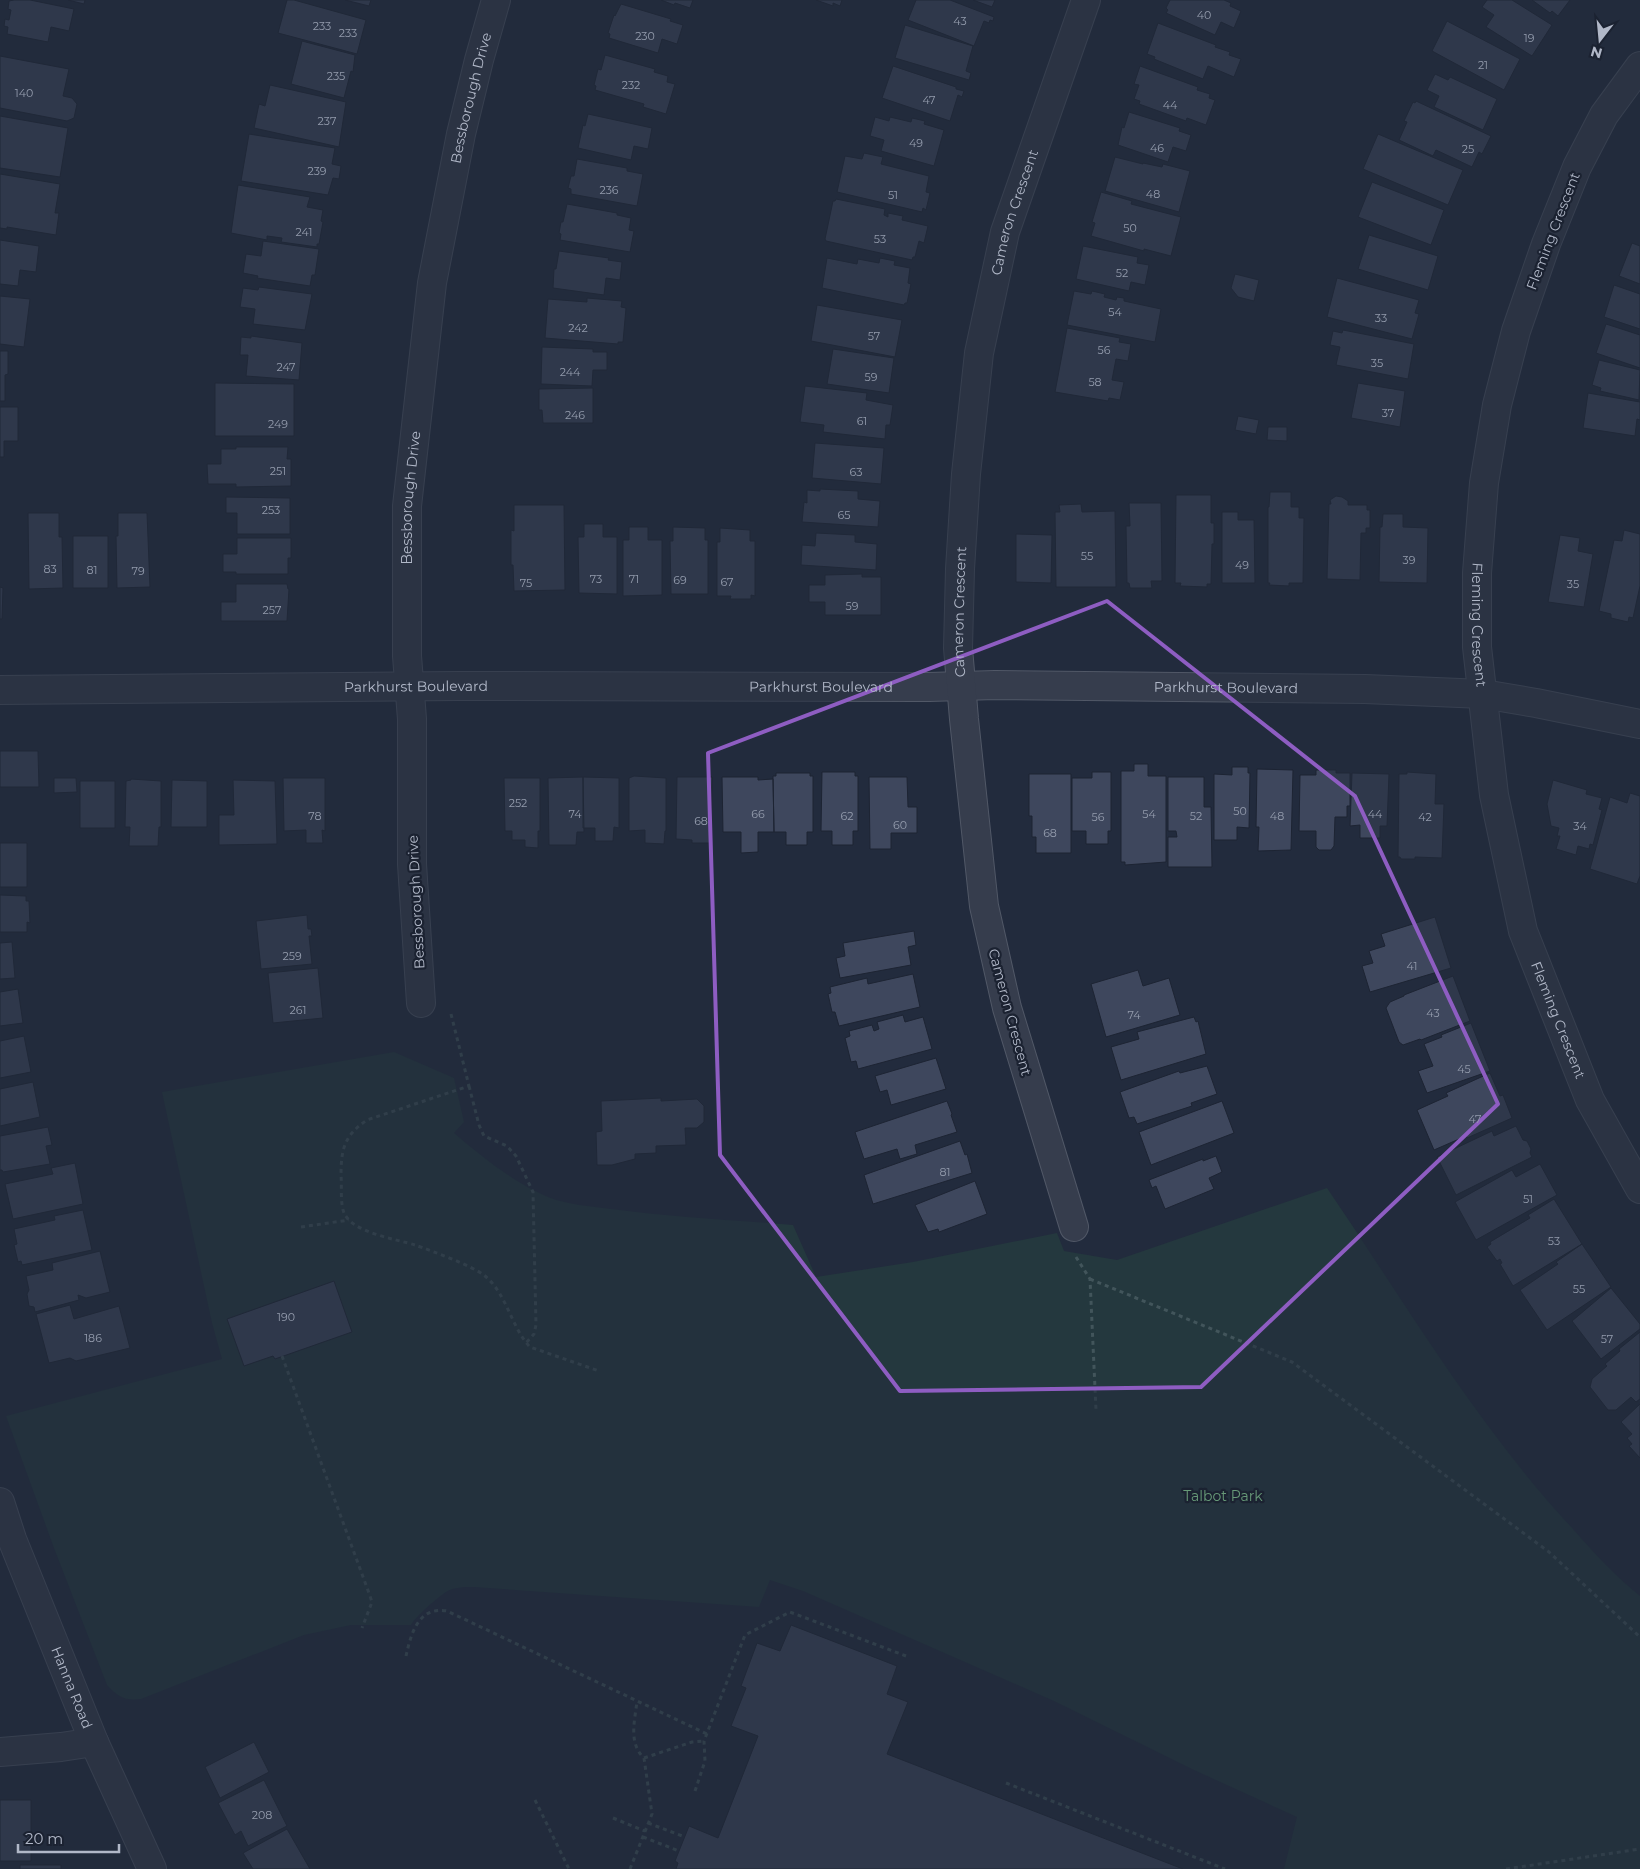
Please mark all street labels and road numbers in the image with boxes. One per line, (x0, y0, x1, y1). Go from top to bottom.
street label: Bessborough Drive (446, 30, 495, 165)
street label: Cameron Crescent (987, 147, 1042, 277)
street label: Fleming Crescent (1522, 169, 1584, 292)
street label: Bessborough Drive (398, 430, 424, 565)
street label: Cameron Crescent (949, 546, 970, 678)
street label: Fleming Crescent (1468, 562, 1491, 688)
street label: Parkhurst Boulevard (344, 677, 488, 696)
street label: Parkhurst Boulevard (749, 678, 893, 696)
street label: Parkhurst Boulevard (1154, 678, 1298, 697)
street label: Bessborough Drive (404, 835, 428, 969)
street label: Cameron Crescent (984, 947, 1036, 1078)
street label: Fleming Crescent (1527, 959, 1590, 1082)
street label: Hanna Road (47, 1644, 97, 1731)

